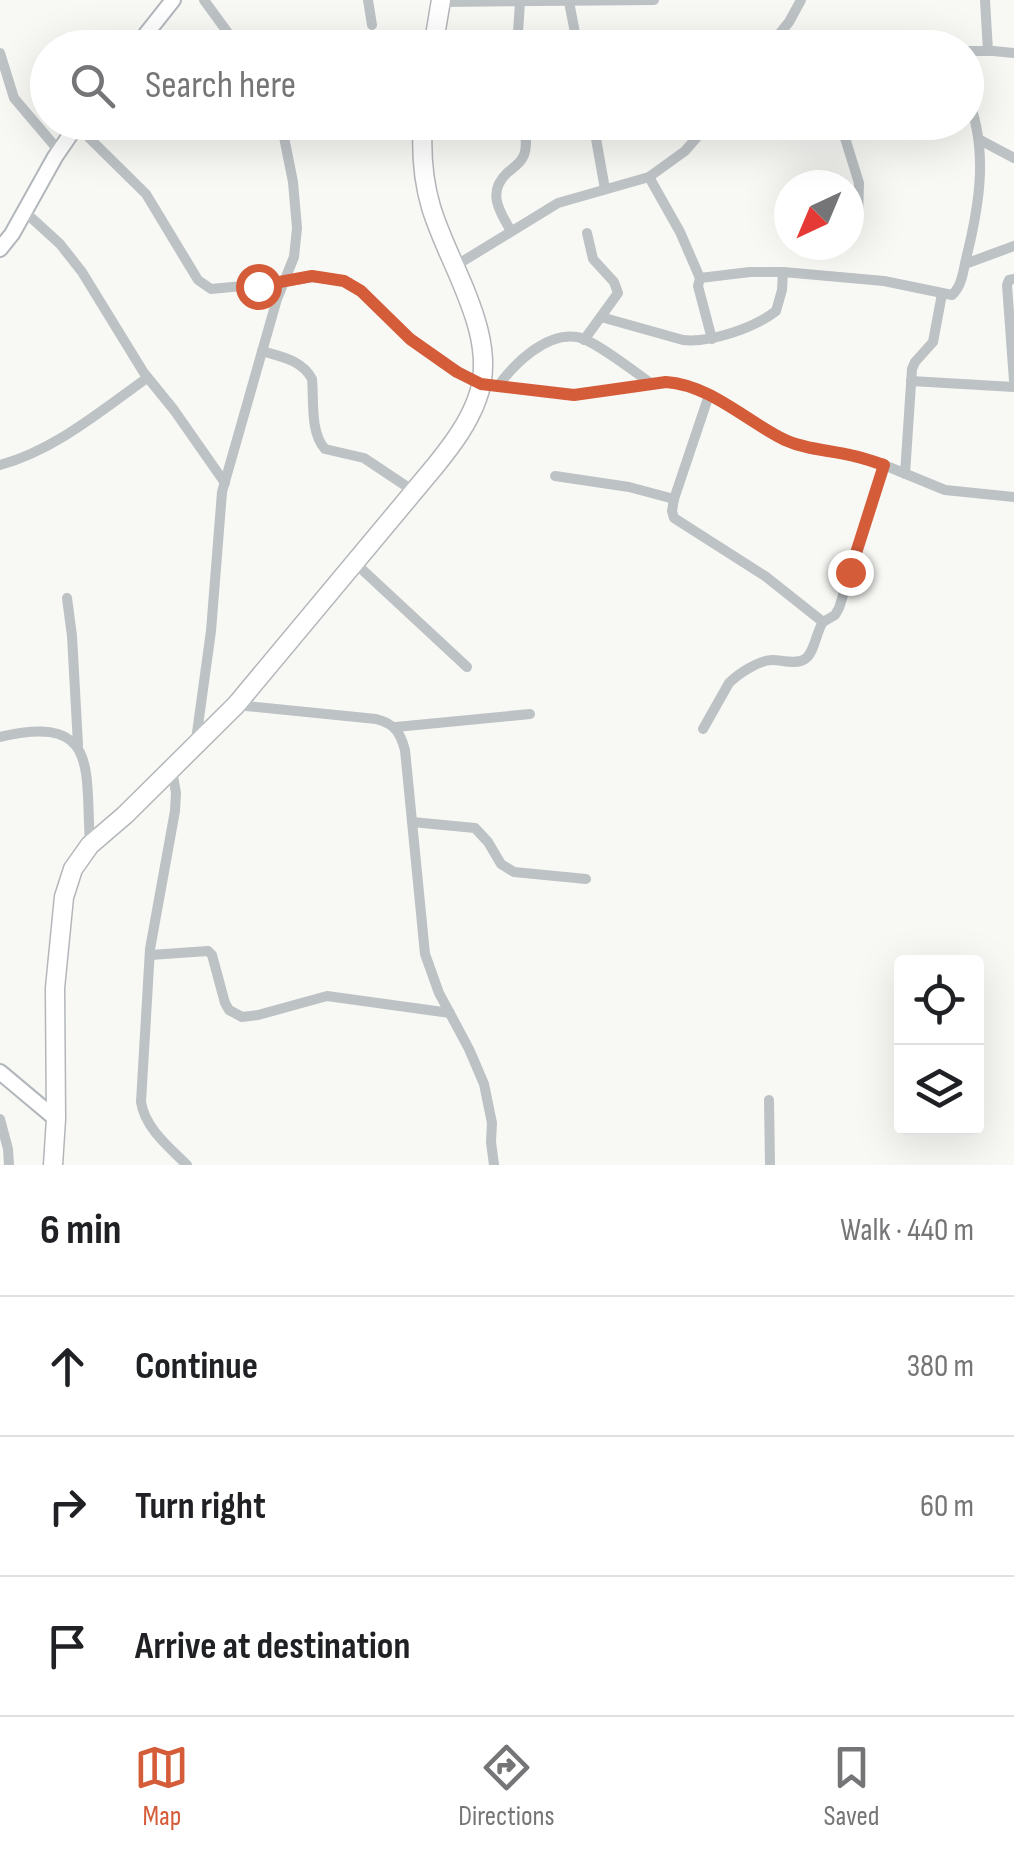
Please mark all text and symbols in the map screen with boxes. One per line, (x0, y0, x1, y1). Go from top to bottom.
search box (30, 30, 984, 140)
icon: search (65, 58, 120, 113)
text: Search here (145, 63, 296, 108)
north arrow (774, 170, 864, 260)
route start (236, 264, 282, 310)
route end (828, 550, 874, 596)
map controls (894, 955, 984, 1135)
button: locate (894, 955, 984, 1045)
button: layers (894, 1045, 984, 1135)
text: 6 min (40, 1205, 121, 1256)
text: Walk · 440 m (840, 1211, 974, 1250)
icon: ahead (40, 1339, 95, 1394)
text: Continue (135, 1344, 258, 1389)
text: 380 m (907, 1347, 974, 1386)
icon: right (40, 1479, 95, 1534)
text: Turn right (135, 1484, 266, 1529)
text: 60 m (920, 1487, 974, 1526)
icon: arrive (40, 1619, 95, 1674)
text: Arrive at destination (135, 1624, 410, 1669)
tab: Map (134, 1740, 189, 1833)
tab: Directions (458, 1740, 555, 1833)
tab: Saved (823, 1740, 880, 1833)

